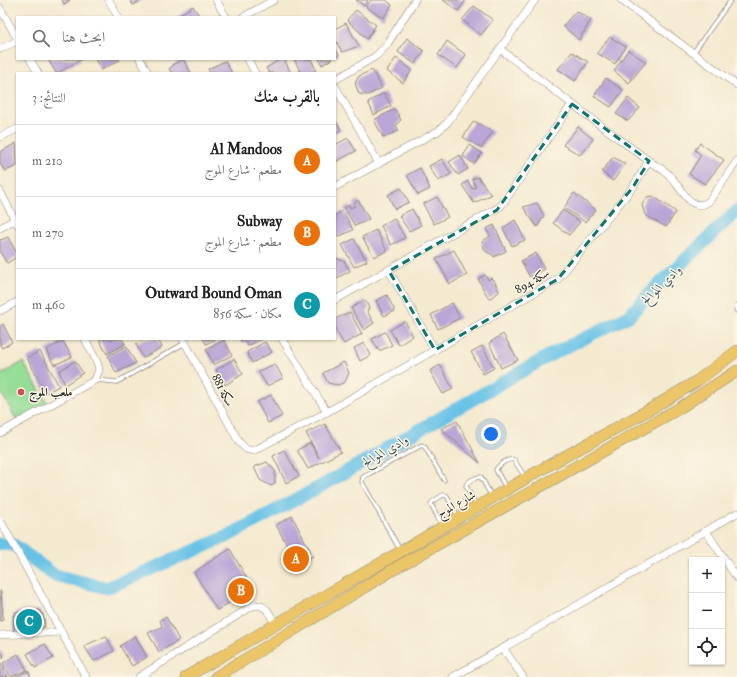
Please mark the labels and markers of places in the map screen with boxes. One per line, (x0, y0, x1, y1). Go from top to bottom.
place label: ملعب الموج (29, 385, 73, 403)
marker: ملعب الموج (16, 387, 26, 397)
pin: A (283, 544, 309, 574)
pin: B (228, 576, 254, 606)
pin: C (16, 607, 42, 637)

